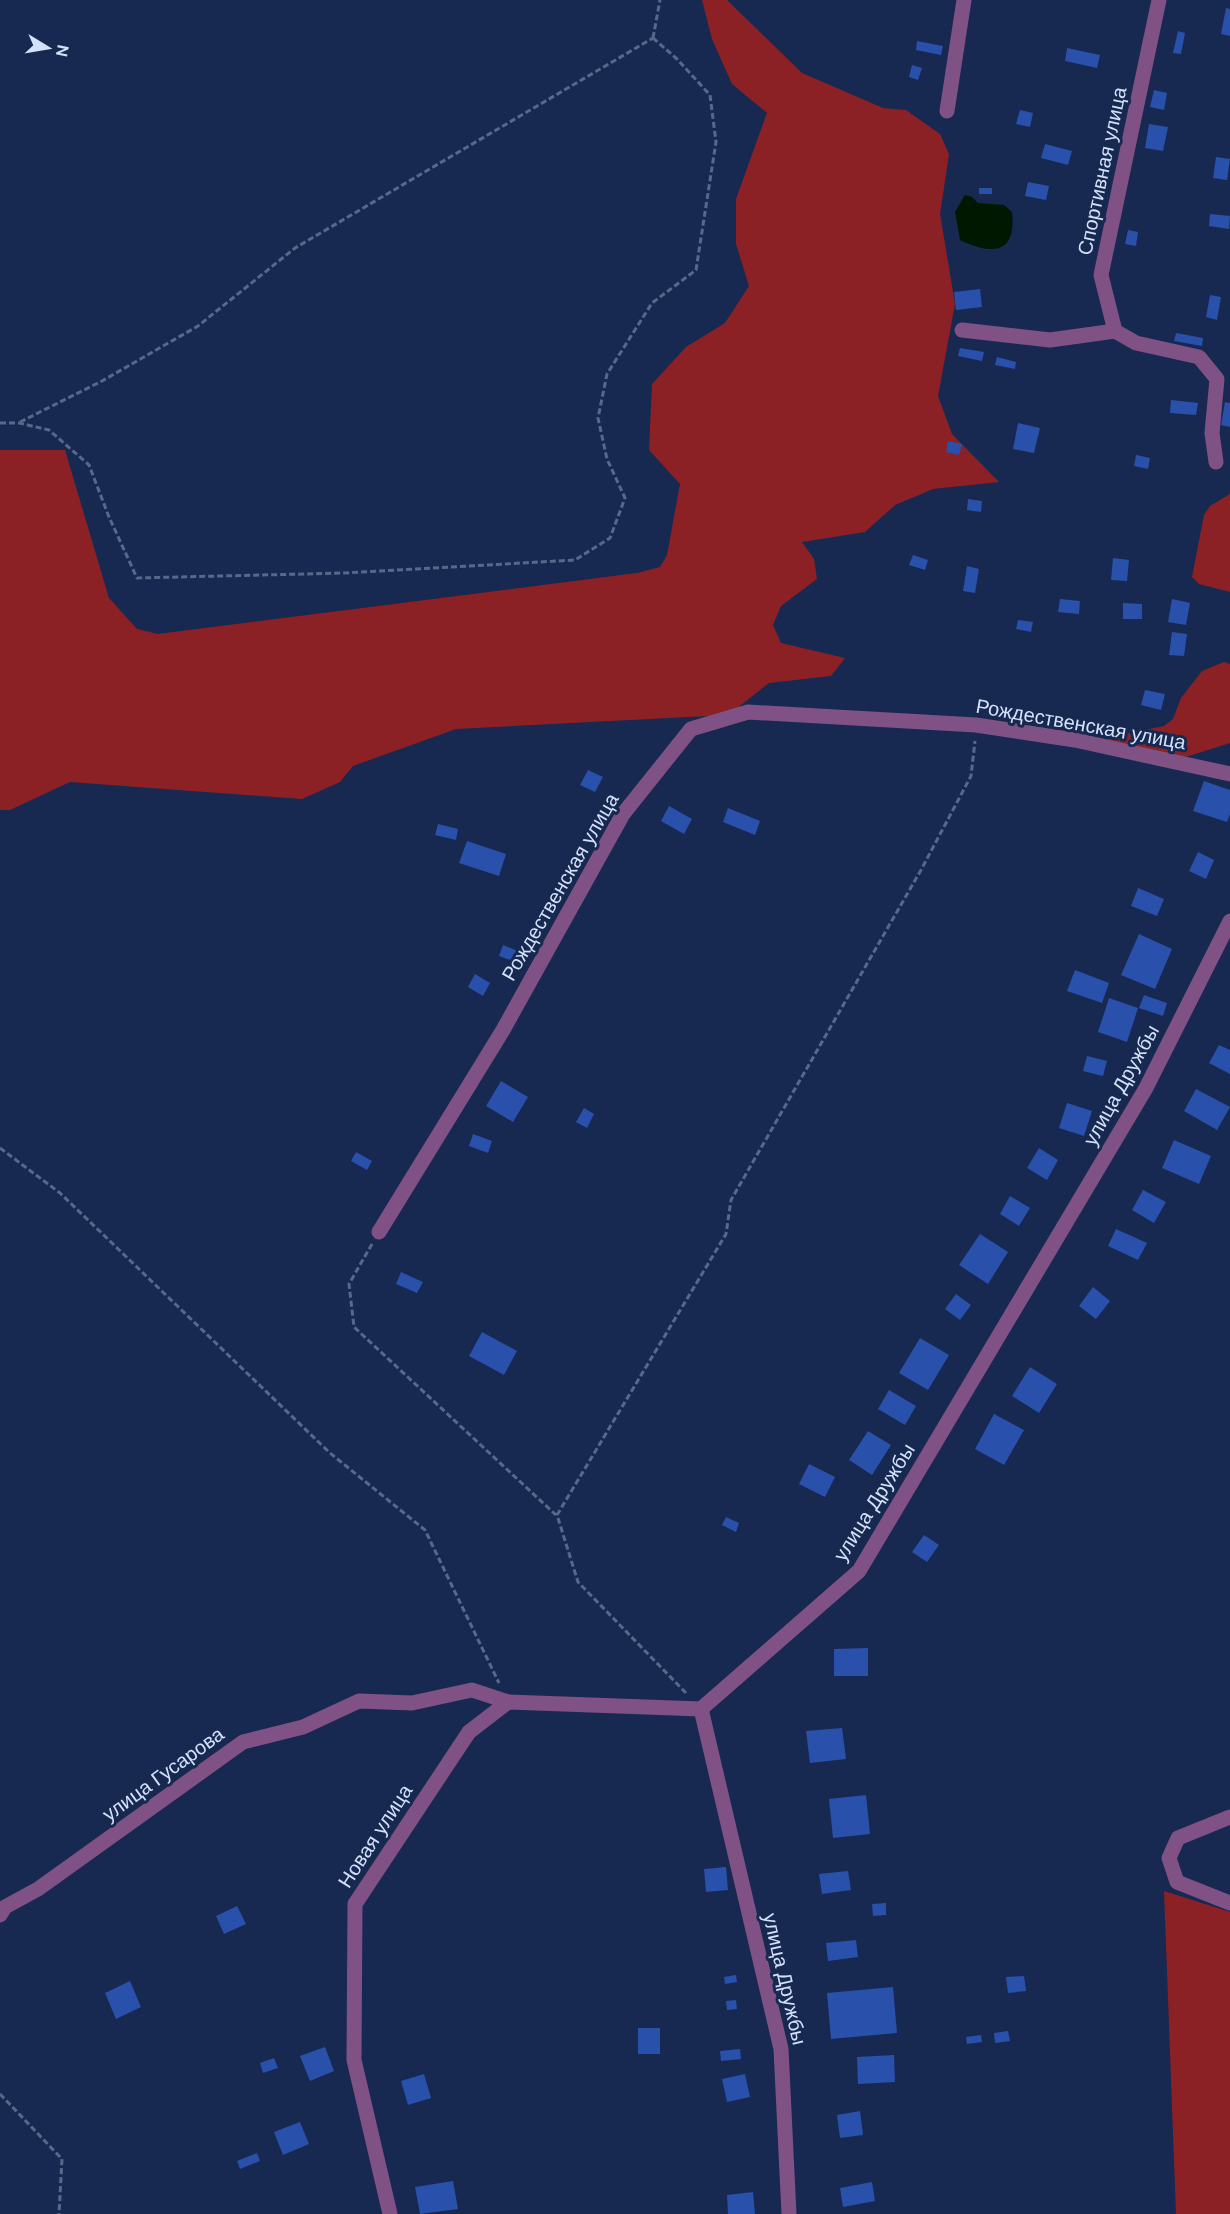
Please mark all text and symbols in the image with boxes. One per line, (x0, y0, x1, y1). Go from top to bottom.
north arrow (18, 18, 78, 78)
text: N (51, 43, 74, 58)
street label: Спортивная улица (1071, 84, 1133, 258)
street label: Рождественская улица (974, 693, 1189, 755)
street label: Рождественская улица (496, 788, 625, 986)
street label: улица Дружбы (1077, 1020, 1165, 1150)
street label: улица Дружбы (827, 1438, 921, 1566)
street label: улица Гусарова (97, 1721, 230, 1827)
street label: Новая улица (332, 1779, 419, 1893)
street label: улица Дружбы (757, 1911, 813, 2047)

